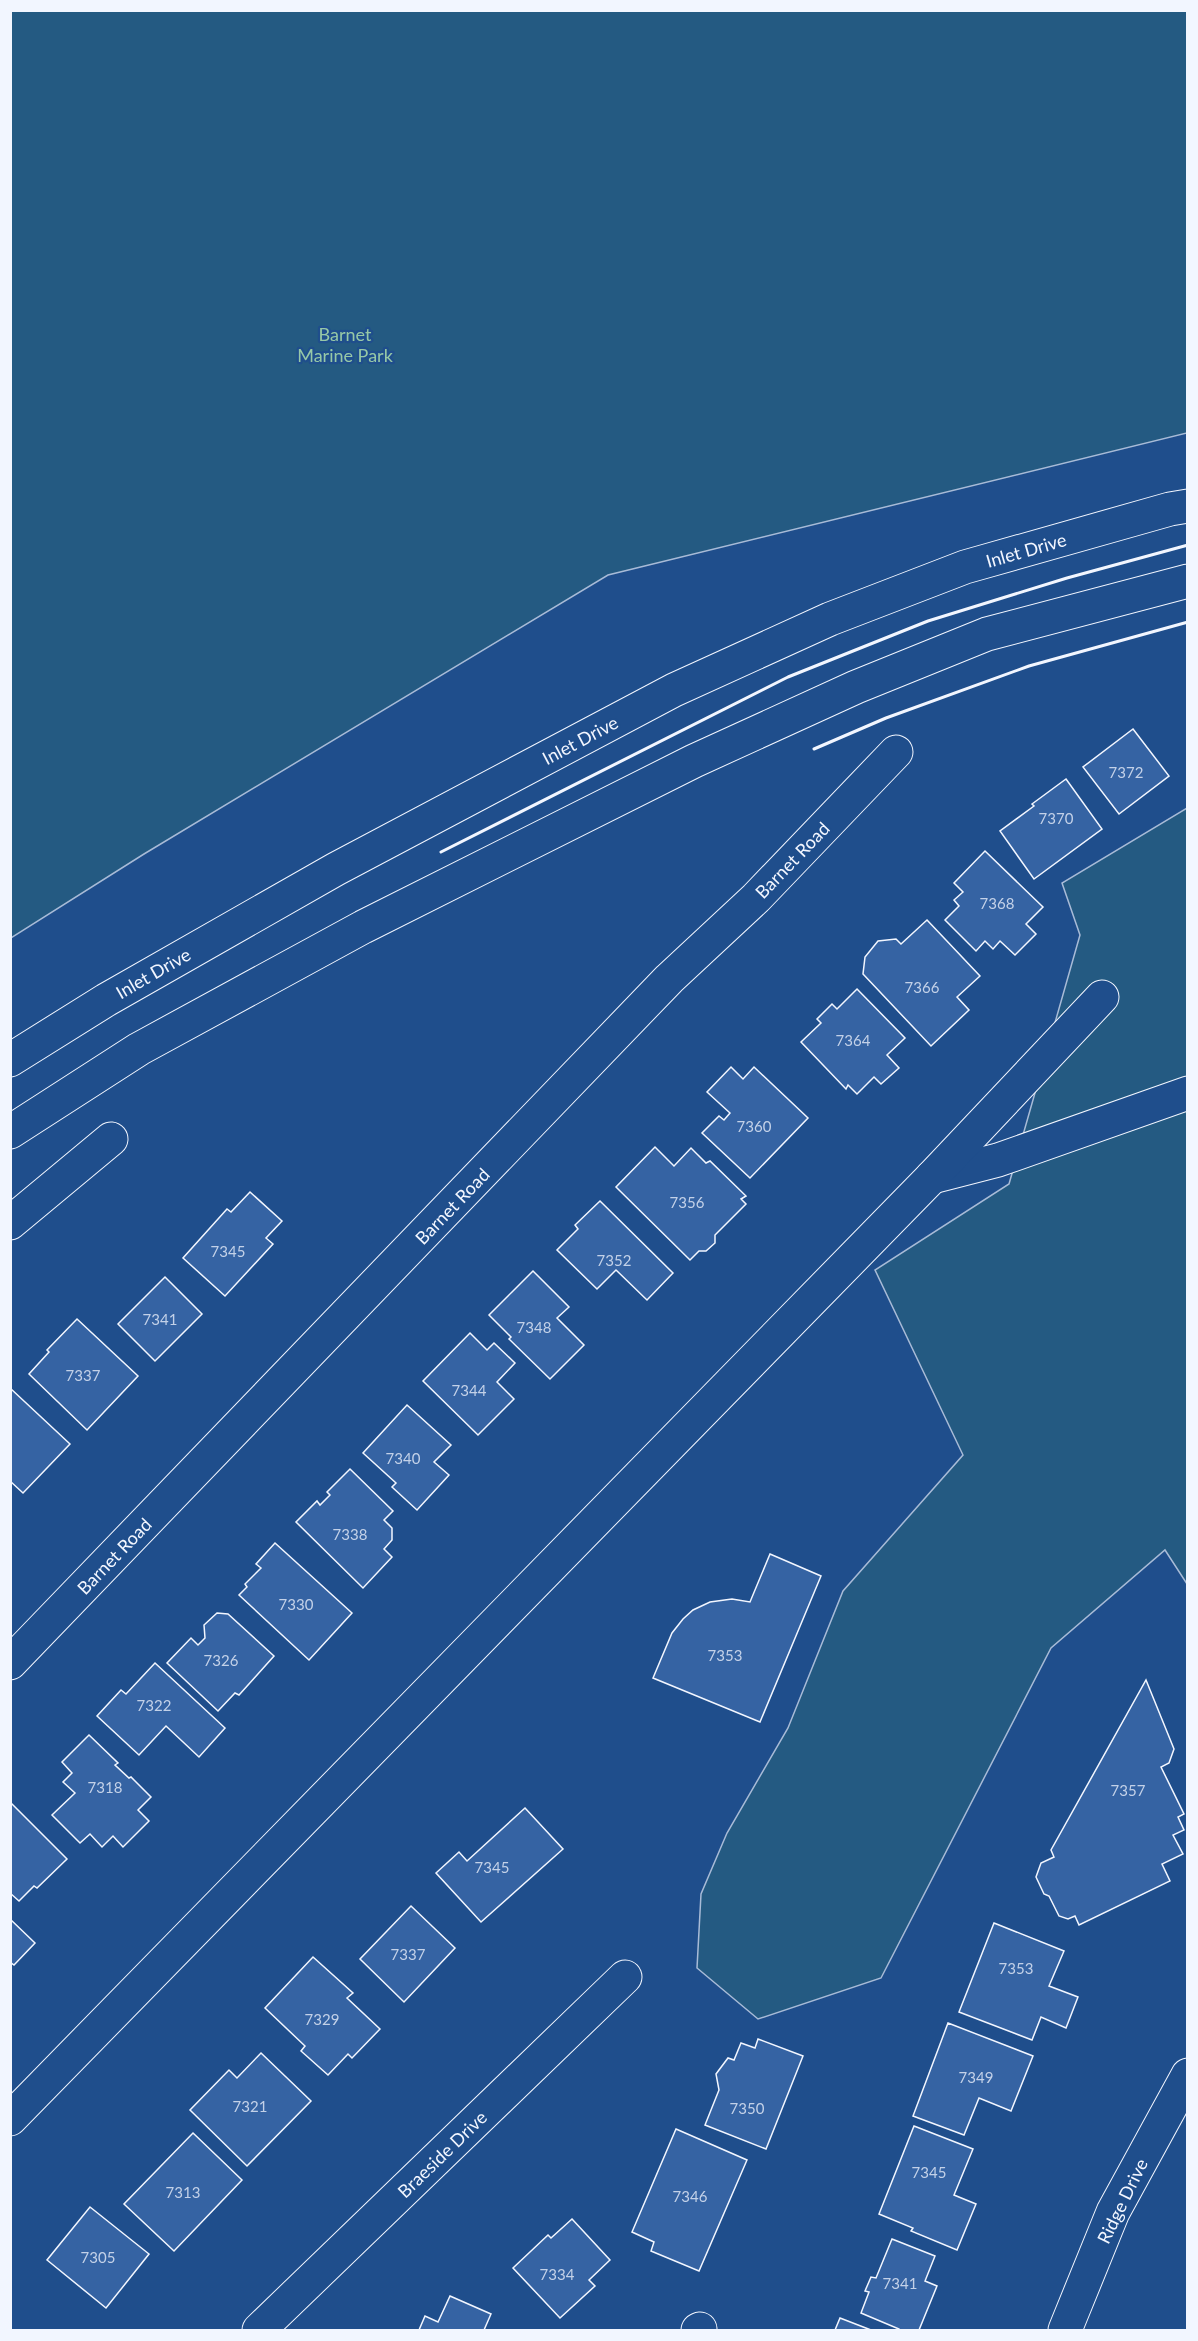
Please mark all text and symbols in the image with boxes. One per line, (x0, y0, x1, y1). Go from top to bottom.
park label: Barnet Marine Park (297, 323, 394, 366)
street label: Inlet Drive (983, 528, 1069, 572)
street label: Inlet Drive (538, 711, 622, 769)
house number: 7372 (1109, 763, 1143, 781)
house number: 7370 (1039, 809, 1074, 827)
street label: Barnet Road (750, 817, 834, 903)
house number: 7368 (980, 894, 1014, 912)
street label: Inlet Drive (112, 943, 194, 1003)
house number: 7366 (905, 978, 940, 996)
house number: 7364 (836, 1031, 871, 1049)
house number: 7360 (737, 1117, 772, 1135)
street label: Barnet Road (410, 1163, 494, 1249)
house number: 7356 (670, 1193, 705, 1211)
house number: 7345 (211, 1242, 245, 1260)
house number: 7352 (597, 1251, 631, 1269)
house number: 7341 (143, 1310, 177, 1328)
house number: 7348 (517, 1318, 551, 1336)
house number: 7337 (66, 1366, 101, 1384)
house number: 7344 (452, 1381, 487, 1399)
house number: 7340 (386, 1449, 421, 1467)
street label: Barnet Road (72, 1513, 156, 1599)
house number: 7338 (333, 1525, 367, 1543)
house number: 7330 (279, 1595, 314, 1613)
house number: 7353 (708, 1646, 742, 1664)
house number: 7326 (204, 1651, 239, 1669)
house number: 7322 (137, 1696, 171, 1714)
house number: 7318 (88, 1778, 122, 1796)
house number: 7357 (1111, 1781, 1146, 1799)
house number: 7345 (475, 1858, 509, 1876)
house number: 7337 (391, 1945, 426, 1963)
house number: 7353 (999, 1959, 1033, 1977)
house number: 7329 (305, 2010, 339, 2028)
house number: 7349 (959, 2068, 993, 2086)
house number: 7321 (233, 2097, 267, 2115)
house number: 7350 (730, 2099, 765, 2117)
street label: Braeside Drive (393, 2106, 491, 2202)
street label: Ridge Drive (1092, 2155, 1152, 2247)
house number: 7345 (912, 2163, 946, 2181)
house number: 7313 (166, 2183, 200, 2201)
house number: 7346 (673, 2187, 708, 2205)
house number: 7305 (81, 2248, 115, 2266)
house number: 7334 (540, 2265, 575, 2283)
house number: 7341 (883, 2274, 917, 2292)

